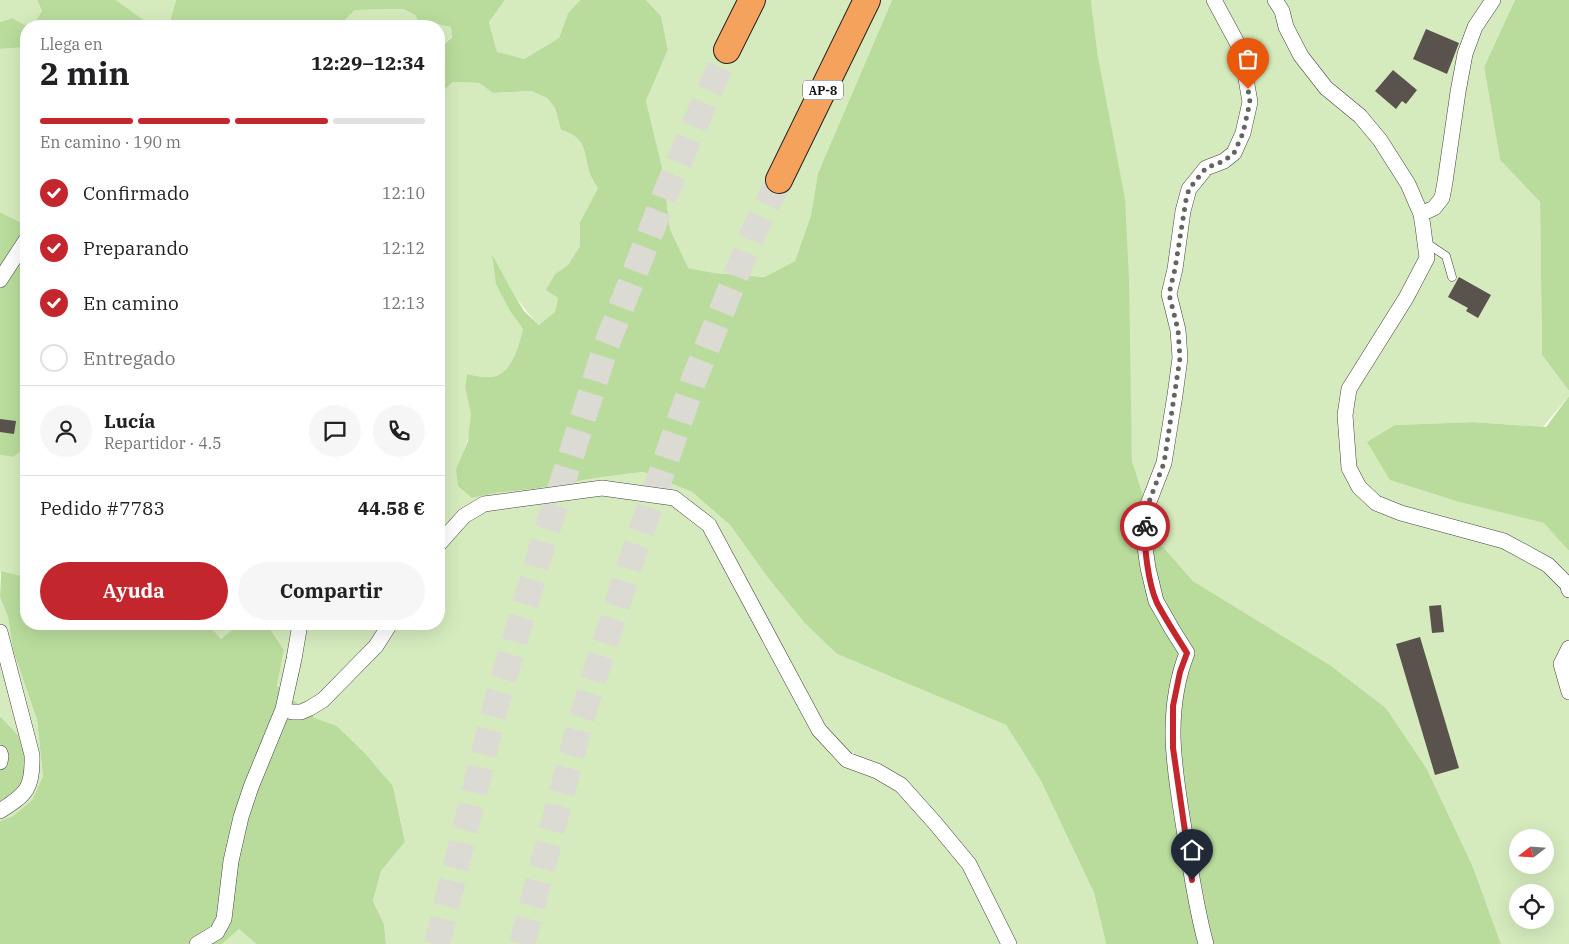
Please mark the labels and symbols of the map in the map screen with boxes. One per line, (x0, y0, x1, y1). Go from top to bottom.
pin (1227, 38, 1269, 89)
road number: AP-8 (803, 80, 843, 100)
courier (1120, 501, 1170, 551)
pin (1171, 829, 1213, 880)
north arrow (1509, 829, 1554, 874)

